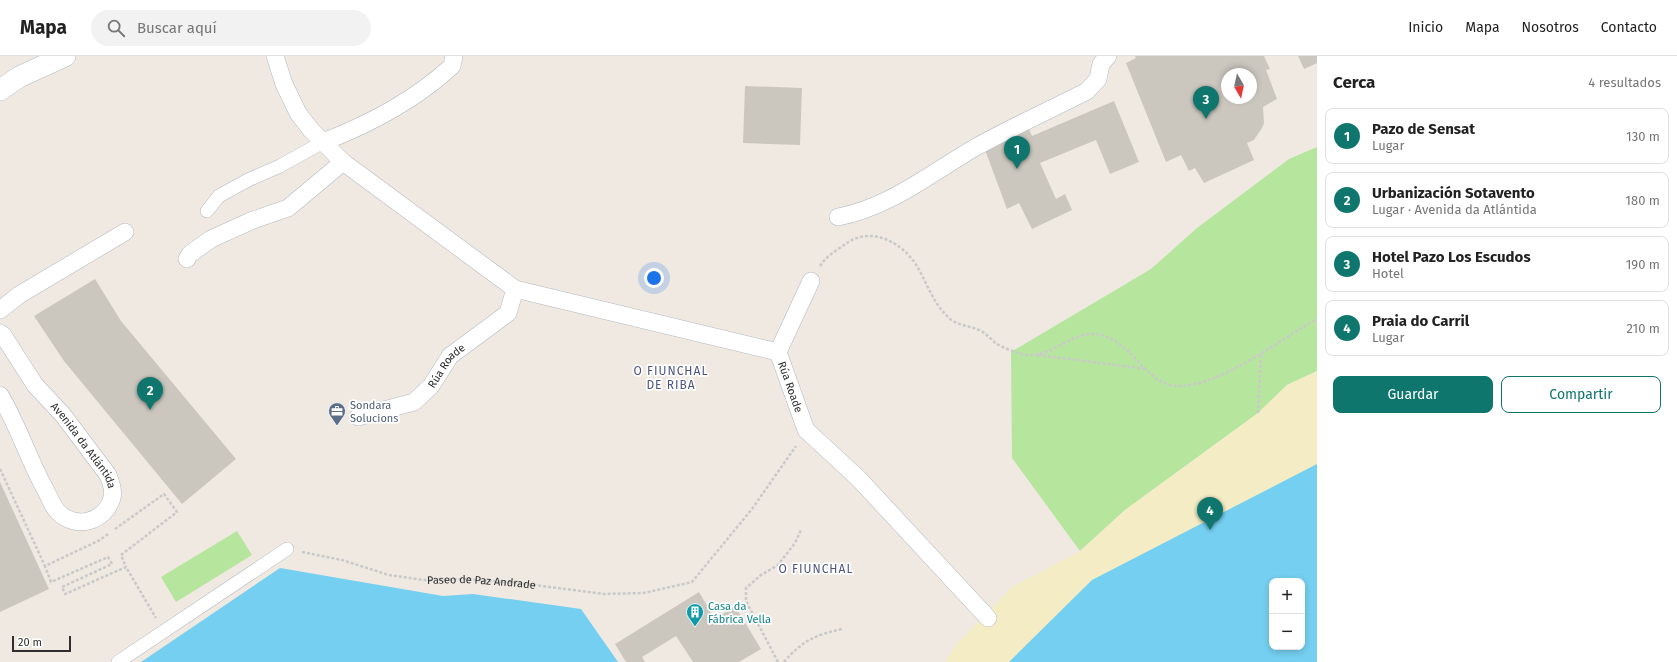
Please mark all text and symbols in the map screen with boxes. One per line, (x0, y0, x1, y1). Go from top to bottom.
search box (91, 10, 371, 46)
text: Mapa (20, 16, 67, 39)
icon: search (105, 17, 127, 39)
text: Buscar aquí (137, 19, 217, 37)
text: Inicio (1408, 19, 1443, 36)
text: Mapa (1465, 19, 1500, 36)
text: Nosotros (1522, 19, 1579, 36)
text: Contacto (1601, 19, 1657, 36)
north arrow (1221, 68, 1257, 104)
text: Cerca (1333, 72, 1375, 93)
text: 4 resultados (1588, 75, 1661, 90)
pin: 3 (1193, 86, 1219, 119)
text: Pazo de Sensat (1372, 120, 1475, 138)
text: 1 (1344, 129, 1350, 144)
text: 130 m (1626, 129, 1660, 144)
pin: 1 (1004, 136, 1030, 169)
text: Lugar (1372, 138, 1404, 153)
text: Urbanización Sotavento (1372, 184, 1535, 202)
text: 2 (1344, 193, 1350, 208)
text: 180 m (1625, 193, 1660, 208)
text: Lugar · Avenida da Atlántida (1372, 202, 1537, 217)
text: Hotel Pazo Los Escudos (1372, 248, 1531, 266)
text: 3 (1344, 257, 1350, 272)
text: 190 m (1626, 257, 1660, 272)
text: Hotel (1372, 266, 1404, 281)
your location (644, 268, 664, 288)
text: Praia do Carril (1372, 312, 1469, 330)
text: 4 (1343, 321, 1351, 336)
text: 210 m (1626, 321, 1660, 336)
text: Lugar (1372, 330, 1404, 345)
street label: Rúa Roade (425, 341, 467, 390)
street label: Rúa Roade (775, 360, 806, 414)
district label: O FIUNCHAL DE RIBA (634, 364, 708, 392)
button: Guardar (1333, 376, 1493, 413)
button: Compartir (1501, 376, 1661, 413)
pin: 2 (137, 377, 163, 410)
place label: Sondara Solucions (350, 399, 398, 425)
street label: Avenida da Atlántida (48, 400, 119, 490)
office icon: Sondara Solucions (327, 401, 347, 426)
pin: 4 (1197, 497, 1223, 530)
district label: O FIUNCHAL (779, 562, 853, 576)
street label: Paseo de Paz Andrade (427, 572, 537, 592)
map controls (1269, 578, 1305, 650)
button: + (1269, 578, 1305, 614)
place label: Casa da Fábrica Vella (708, 600, 771, 626)
building icon: Casa da Fábrica Vella (685, 602, 705, 627)
button: − (1269, 614, 1305, 650)
scale bar (12, 634, 71, 653)
text: 20 m (18, 636, 42, 649)

